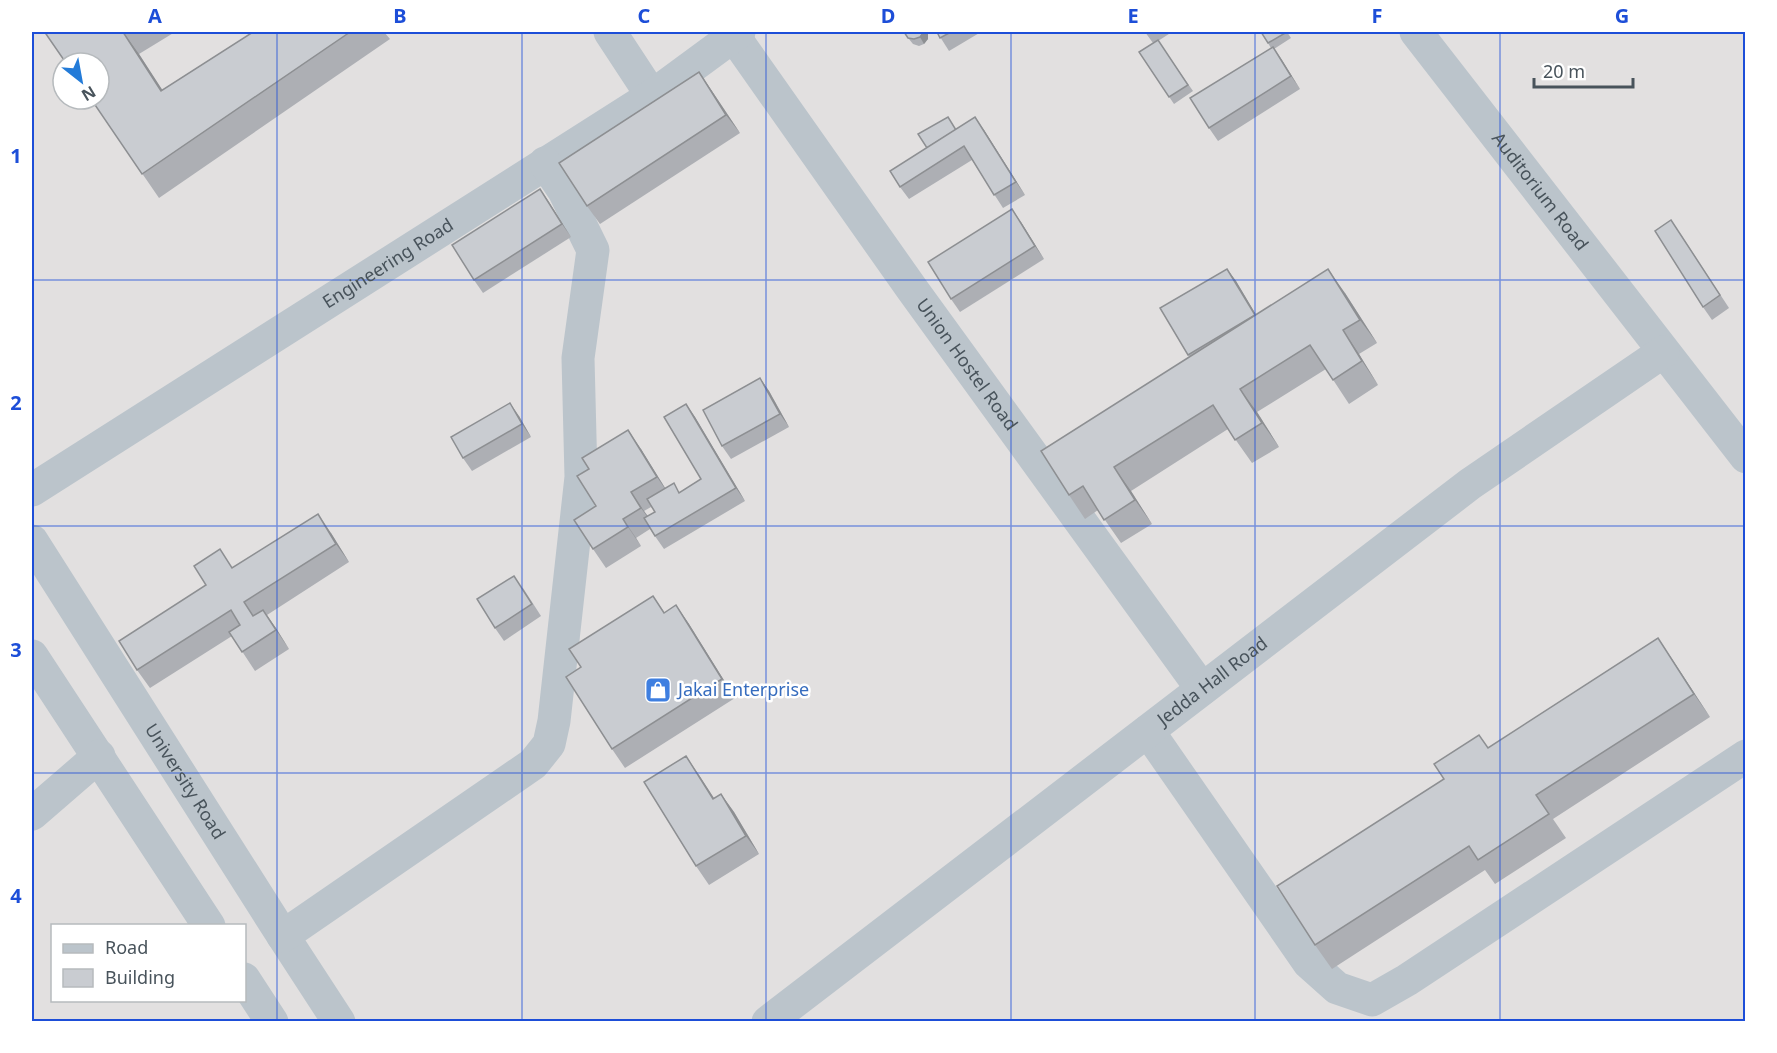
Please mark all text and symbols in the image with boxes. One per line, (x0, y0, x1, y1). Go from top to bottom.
text: A (148, 2, 162, 29)
text: B (393, 2, 407, 29)
text: C (638, 2, 651, 29)
text: D (881, 2, 895, 29)
text: E (1127, 2, 1139, 29)
text: F (1372, 2, 1382, 29)
text: G (1615, 2, 1629, 29)
north arrow (51, 51, 111, 111)
scale bar (1534, 51, 1633, 89)
text: 20 m (1543, 59, 1585, 83)
text: N (77, 81, 100, 107)
street label: Auditorium Road (1487, 127, 1594, 255)
text: 1 (10, 142, 22, 169)
street label: Engineering Road (318, 212, 458, 313)
street label: Union Hostel Road (912, 293, 1024, 435)
text: 2 (10, 389, 22, 416)
street label: Jedda Hall Road (1150, 631, 1272, 732)
text: 3 (10, 636, 22, 663)
shop icon: Jakai Enterprise (643, 675, 673, 705)
place label: Jakai Enterprise (676, 677, 809, 701)
street label: University Road (140, 719, 231, 843)
text: 4 (10, 882, 22, 909)
legend (51, 924, 246, 1002)
text: Road (105, 935, 148, 959)
text: Building (105, 965, 175, 989)

